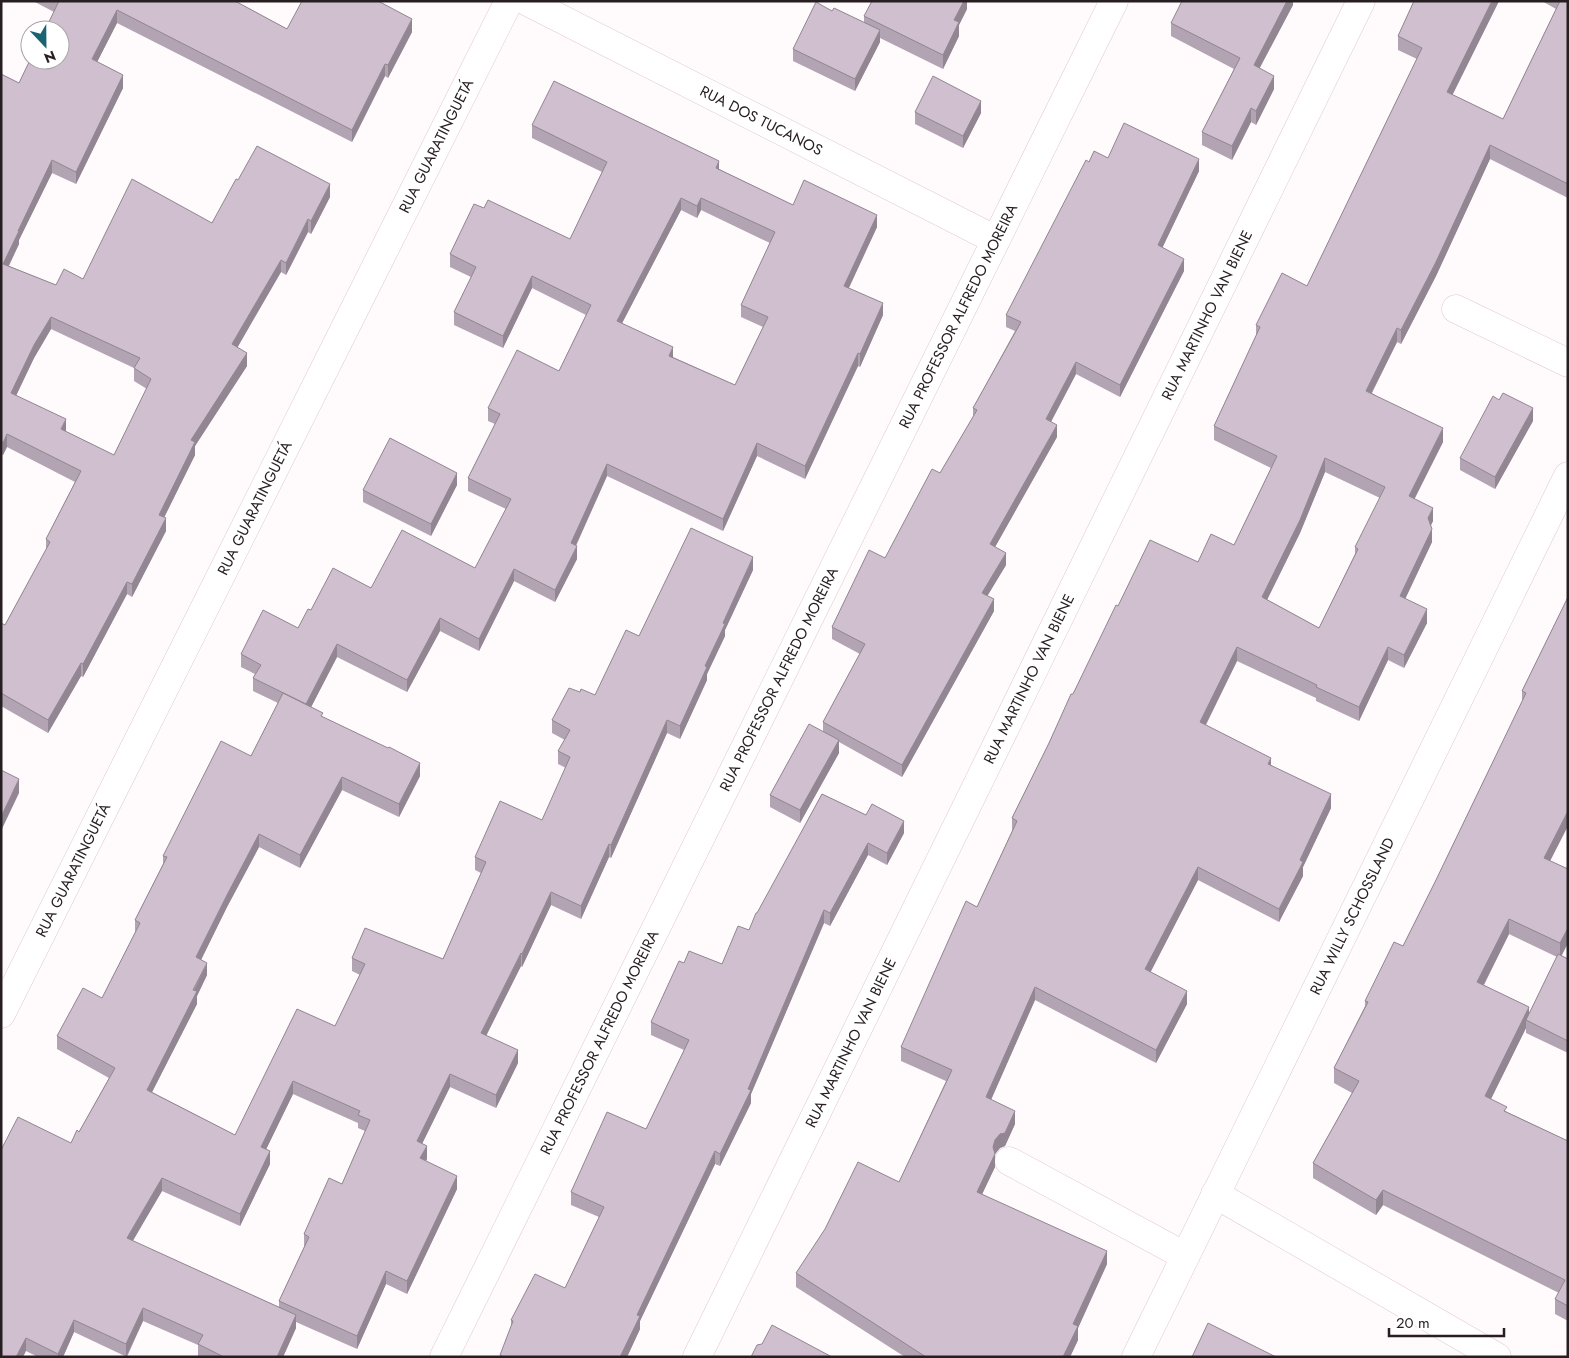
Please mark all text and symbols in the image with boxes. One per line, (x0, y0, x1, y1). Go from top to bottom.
north arrow (20, 20, 70, 70)
text: N (41, 46, 59, 68)
street label: RUA GUARATINGUETÁ (393, 75, 479, 217)
street label: RUA DOS TUCANOS (696, 80, 827, 161)
street label: RUA PROFESSOR ALFREDO MOREIRA (894, 200, 1023, 432)
street label: RUA MARTINHO VAN BIENE (1156, 226, 1258, 404)
street label: RUA GUARATINGUETÁ (212, 437, 298, 579)
street label: RUA PROFESSOR ALFREDO MOREIRA (714, 563, 844, 795)
street label: RUA MARTINHO VAN BIENE (978, 590, 1080, 768)
street label: RUA GUARATINGUETÁ (30, 799, 116, 941)
street label: RUA WILLY SCHOSSLAND (1304, 834, 1400, 999)
street label: RUA PROFESSOR ALFREDO MOREIRA (535, 926, 664, 1158)
street label: RUA MARTINHO VAN BIENE (800, 954, 902, 1131)
scale bar (1389, 1306, 1504, 1338)
text: 20 m (1396, 1312, 1430, 1334)

